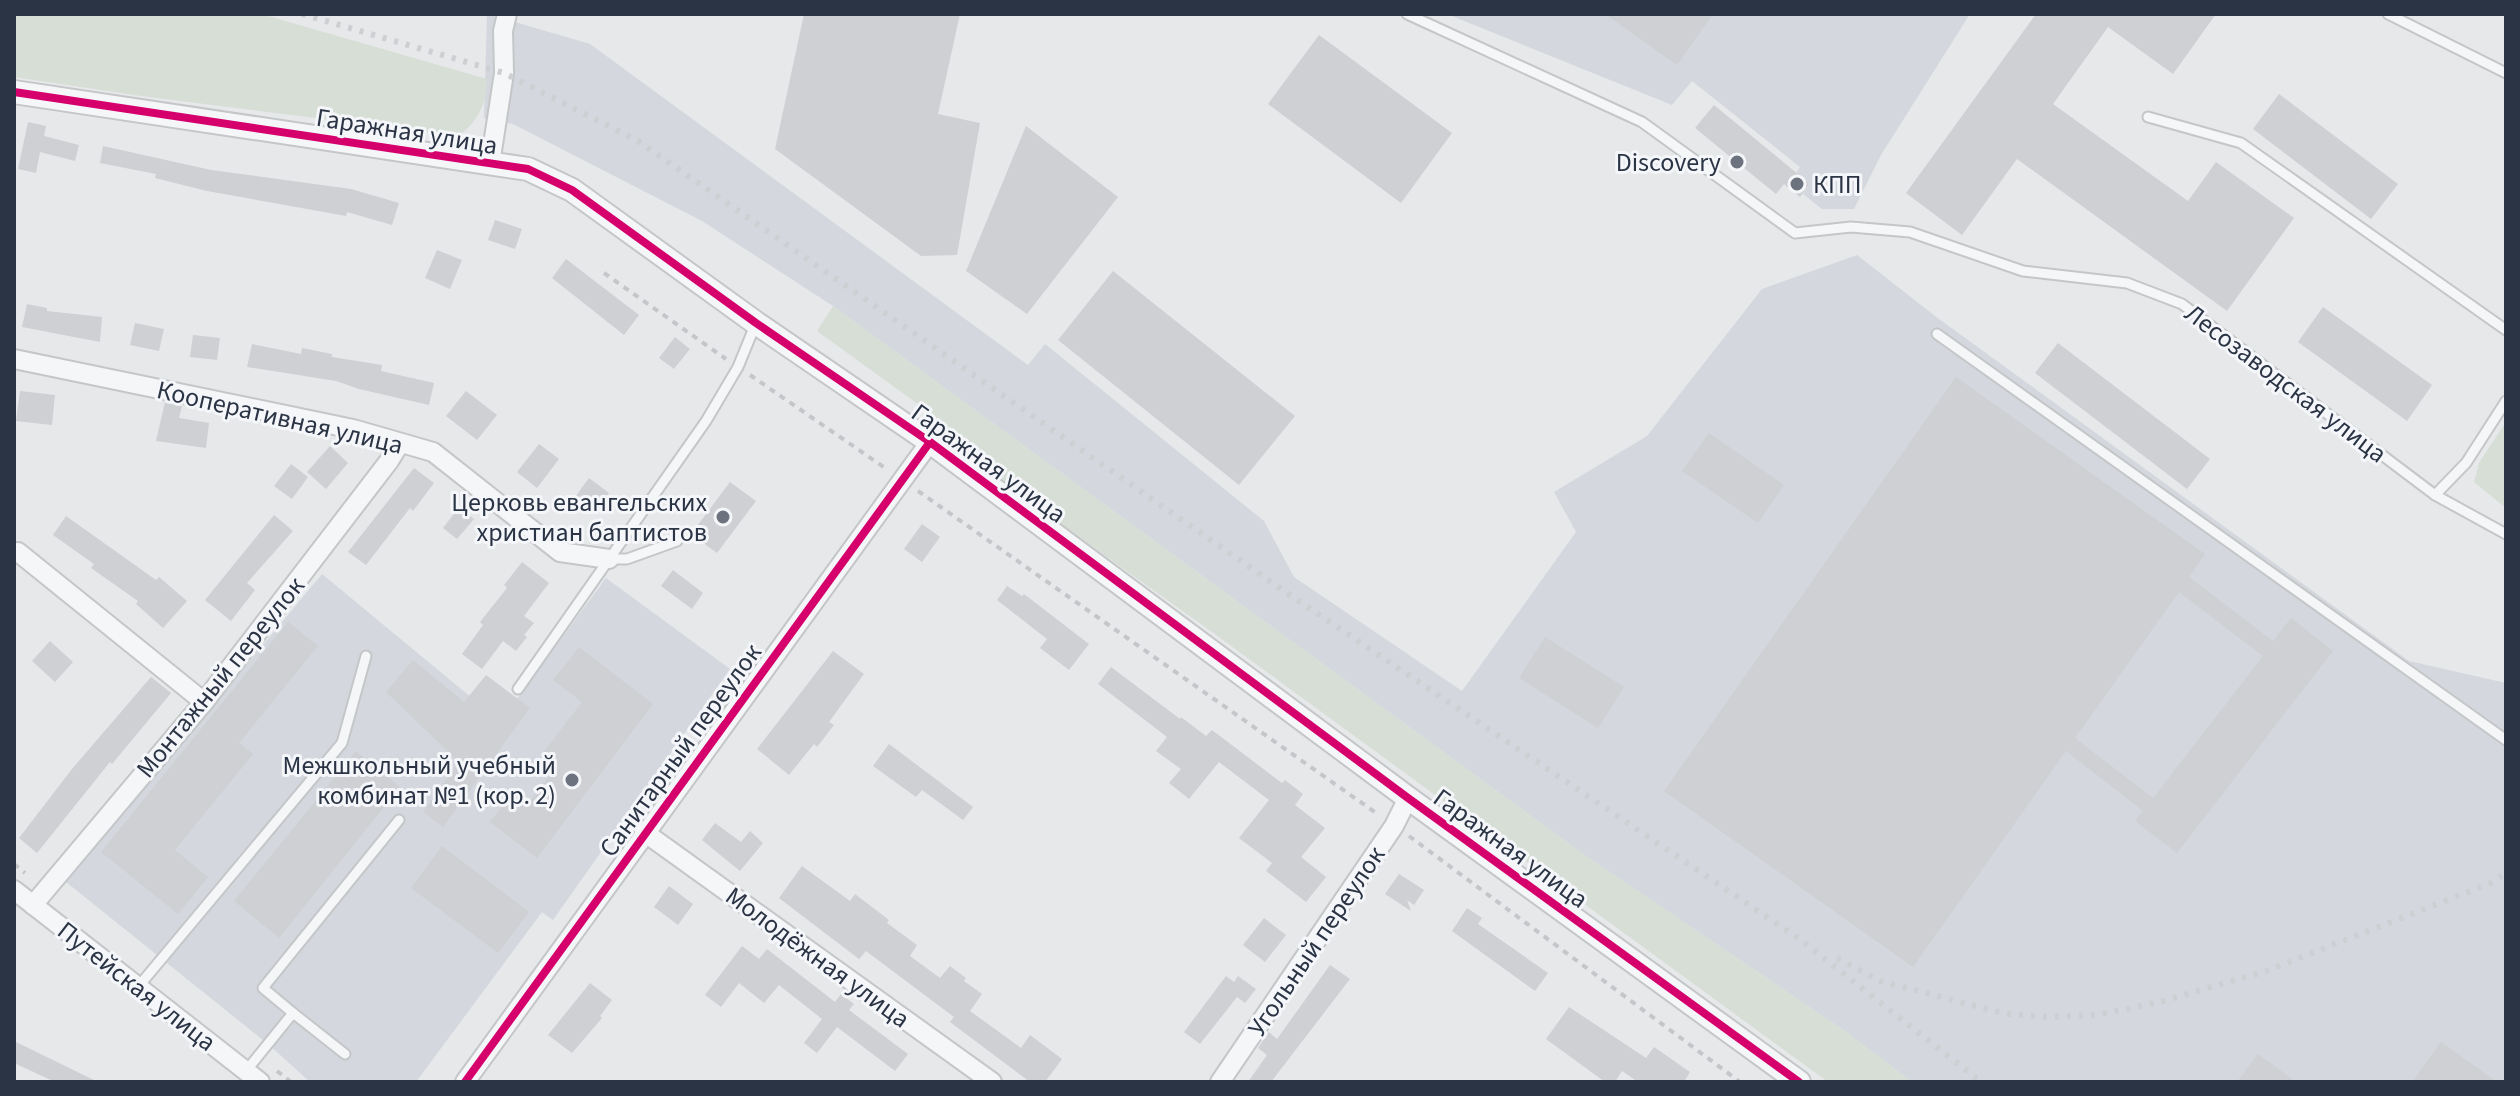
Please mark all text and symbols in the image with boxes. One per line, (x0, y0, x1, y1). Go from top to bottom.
street label: Гаражная улица (314, 99, 500, 164)
place label: Discovery (1616, 144, 1721, 181)
marker: Discovery (1728, 153, 1746, 171)
place label: КПП (1813, 166, 1862, 203)
marker: КПП (1788, 175, 1806, 193)
street label: Лесозаводская улица (2177, 295, 2395, 472)
street label: Кооперативная улица (153, 371, 407, 464)
street label: Гаражная улица (904, 395, 1074, 532)
place label: Церковь евангельских христиан баптистов (451, 484, 707, 551)
marker: Церковь евангельских христиан баптистов (714, 508, 732, 526)
street label: Монтажный переулок (128, 569, 313, 786)
street label: Санитарный переулок (590, 636, 771, 865)
place label: Межшкольный учебный комбинат №1 (кор. 2) (283, 747, 556, 814)
marker: Межшкольный учебный комбинат №1 (кор. 2) (563, 771, 581, 789)
street label: Гаражная улица (1426, 780, 1596, 917)
street label: Угольный переулок (1239, 839, 1394, 1044)
street label: Молодёжная улица (718, 878, 918, 1037)
street label: Путейская улица (49, 913, 224, 1060)

